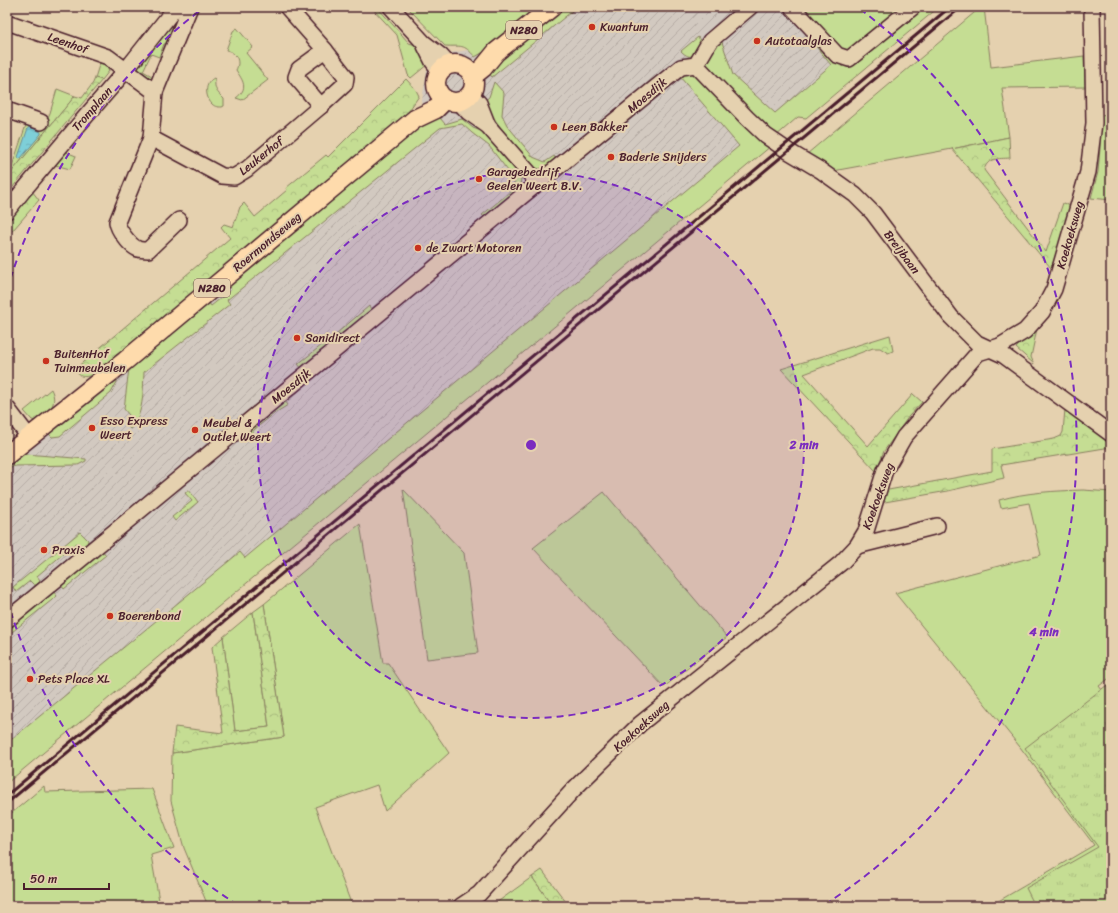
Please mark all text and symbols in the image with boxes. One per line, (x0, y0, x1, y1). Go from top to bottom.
place label: Kwantum (600, 16, 649, 38)
road number: N280 (506, 21, 542, 39)
marker: Kwantum (587, 22, 597, 32)
street label: Leenhof (45, 26, 93, 61)
place label: Autotaalglas (764, 30, 832, 52)
marker: Autotaalglas (752, 36, 762, 46)
street label: Moesdijk (622, 71, 673, 119)
street label: Tromplaan (66, 81, 118, 137)
place label: Leen Bakker (562, 116, 628, 138)
marker: Leen Bakker (549, 122, 559, 132)
street label: Leukerhof (234, 130, 290, 181)
place label: Baderie Snijders (619, 146, 707, 168)
marker: Baderie Snijders (606, 152, 616, 162)
place label: Garagebedrijf Geelen Weert B.V. (487, 161, 583, 197)
marker: Garagebedrijf Geelen Weert B.V. (474, 174, 484, 184)
street label: Koekoeksweg (1050, 198, 1090, 272)
street label: Roermondseweg (227, 206, 307, 278)
street label: Breijbaan (878, 225, 926, 279)
place label: de Zwart Motoren (426, 237, 522, 259)
marker: de Zwart Motoren (413, 243, 423, 253)
road number: N280 (194, 279, 230, 297)
place label: Sanidirect (305, 327, 360, 349)
marker: Sanidirect (292, 333, 302, 343)
place label: BuitenHof Tuinmeubelen (54, 343, 126, 379)
marker: BuitenHof Tuinmeubelen (41, 356, 51, 366)
street label: Moesdijk (266, 362, 317, 409)
place label: Esso Express Weert (100, 410, 168, 446)
place label: Meubel & Outlet Weert (203, 412, 271, 448)
marker: Esso Express Weert (87, 423, 97, 433)
marker: Meubel & Outlet Weert (190, 425, 200, 435)
text: 2 min (788, 434, 819, 456)
centre of rings (524, 438, 538, 452)
street label: Koekoeksweg (856, 459, 900, 533)
place label: Praxis (52, 539, 85, 561)
marker: Praxis (39, 545, 49, 555)
place label: Boerenbond (118, 605, 181, 627)
marker: Boerenbond (105, 611, 115, 621)
text: 4 min (1028, 621, 1059, 643)
place label: Pets Place XL (38, 668, 110, 690)
marker: Pets Place XL (25, 674, 35, 684)
street label: Koekoeksweg (608, 694, 674, 758)
scale bar (24, 865, 109, 891)
text: 50 m (30, 868, 57, 890)

